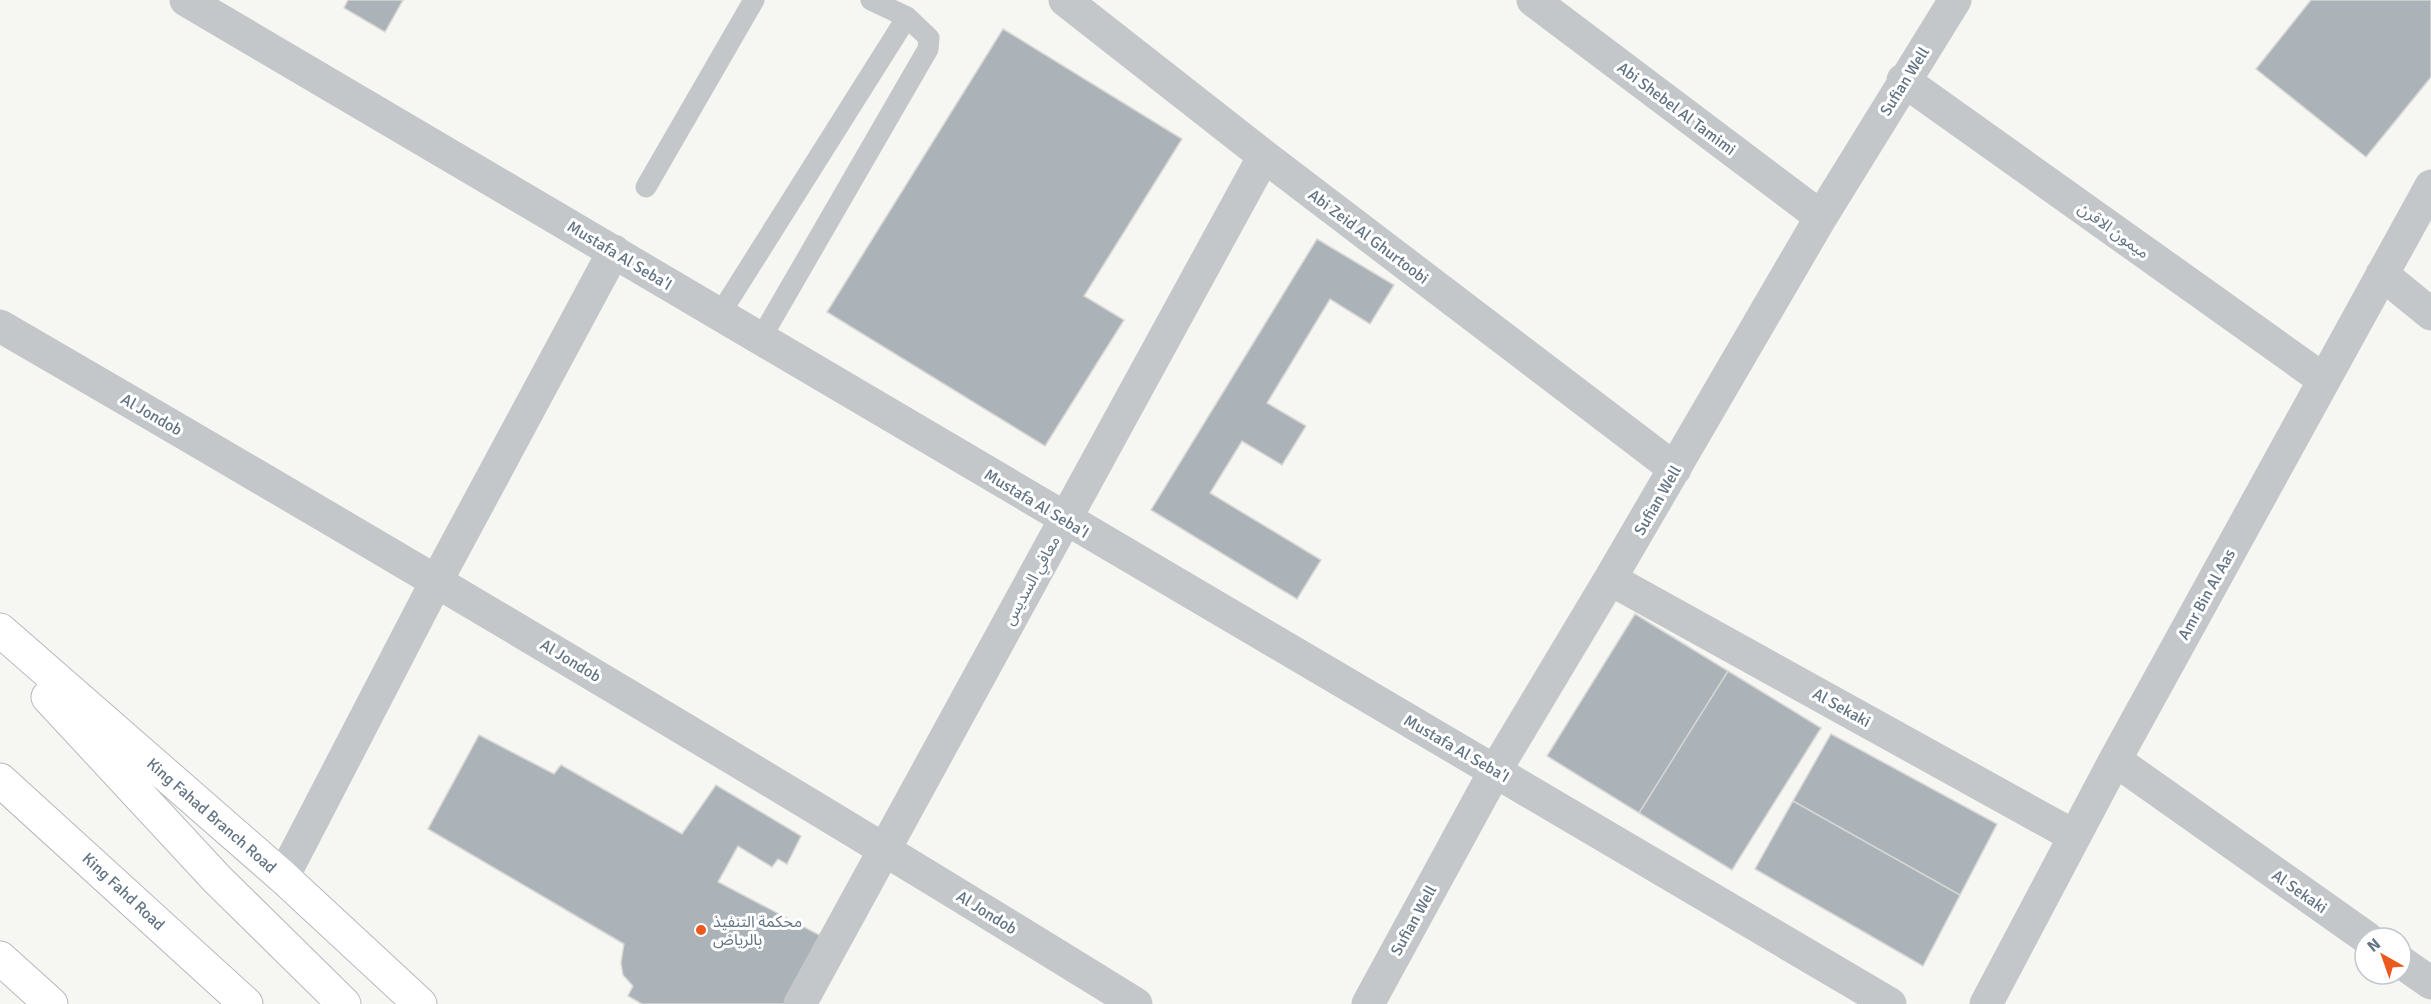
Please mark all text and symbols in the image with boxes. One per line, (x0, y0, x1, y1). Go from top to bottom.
street label: Sufian Well (1876, 43, 1934, 120)
street label: Abi Shebel Al Tamimi (1613, 58, 1740, 160)
street label: Abi Zeid Al Ghurtoobi (1304, 185, 1433, 289)
street label: ميمون الاقرن (2074, 198, 2153, 263)
street label: Mustafa Al Seba'I (563, 217, 675, 295)
street label: Al Jondob (117, 389, 186, 440)
street label: Sufian Well (1630, 462, 1686, 539)
street label: Mustafa Al Seba'I (980, 465, 1092, 543)
street label: معافي السديس (999, 532, 1066, 629)
street label: Amr Bin Al Aas (2174, 545, 2240, 643)
street label: Al Jondob (536, 635, 604, 687)
street label: Al Sekaki (1809, 684, 1874, 732)
street label: Mustafa Al Seba'I (1400, 711, 1513, 787)
street label: King Fahad Branch Road (142, 754, 280, 878)
street label: King Fahd Road (78, 848, 169, 935)
street label: Al Sekaki (2268, 866, 2331, 918)
street label: Sufian Well (1386, 881, 1442, 959)
street label: Al Jondob (953, 887, 1020, 939)
place label: محكمة التنفيذ بالرياض (713, 912, 802, 950)
marker: محكمة التنفيذ بالرياض (694, 923, 708, 937)
north arrow (2353, 926, 2413, 986)
text: N (2363, 934, 2385, 957)

